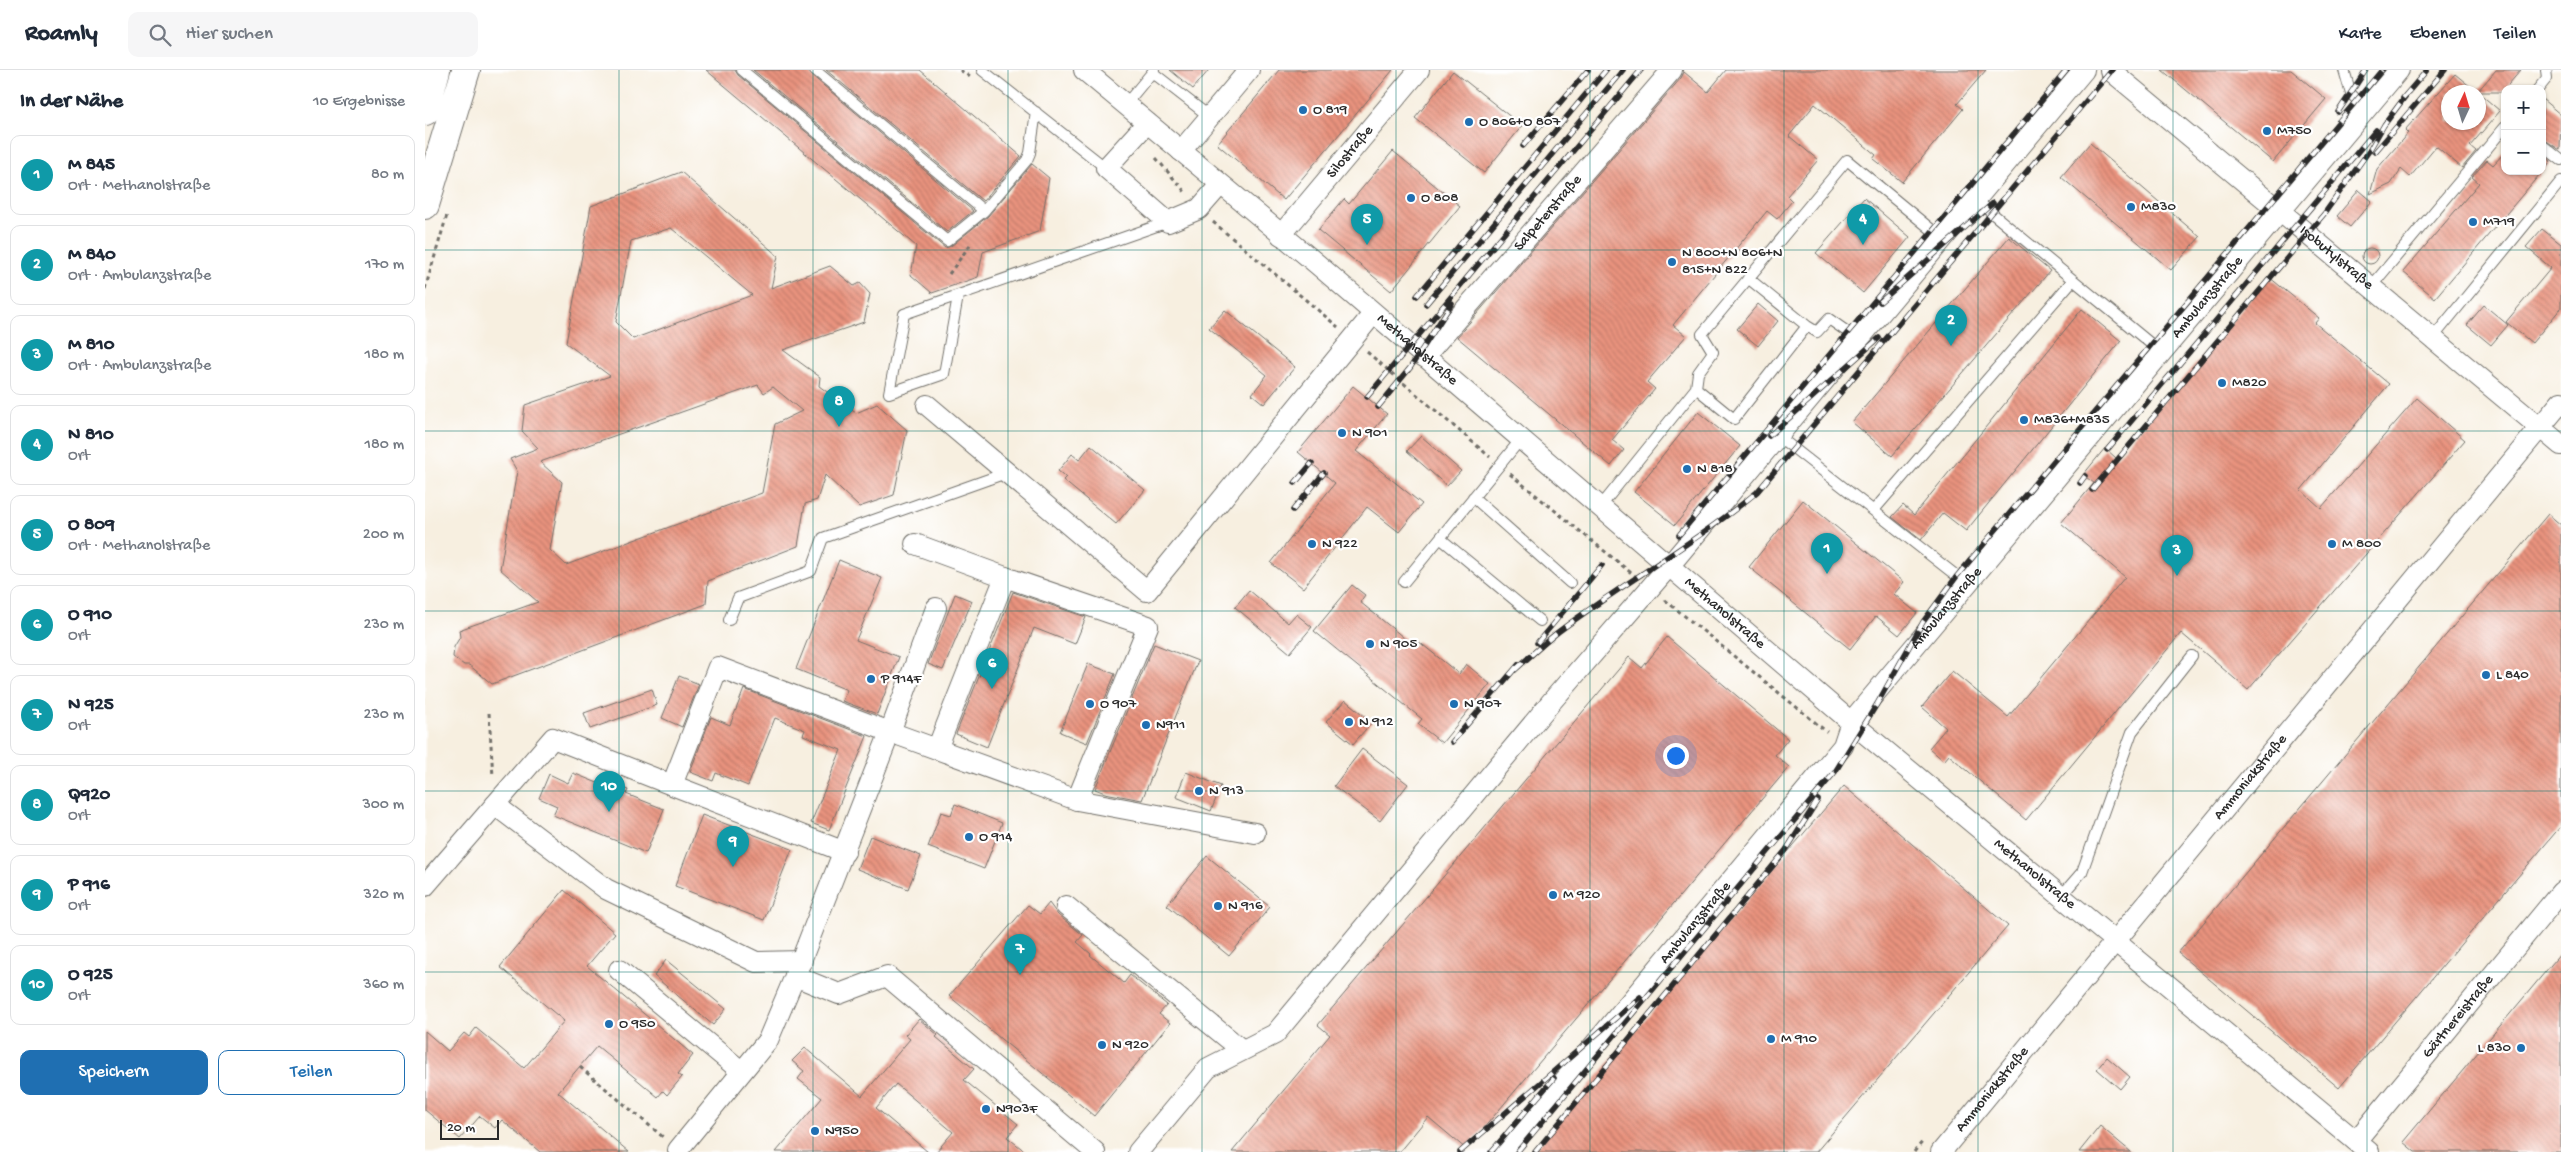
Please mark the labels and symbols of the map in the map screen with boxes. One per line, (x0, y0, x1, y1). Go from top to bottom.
north arrow (2441, 85, 2486, 130)
place label: O 819 (1313, 101, 1348, 119)
marker: O 819 (1297, 104, 1309, 116)
place label: O 806+O 807 (1479, 113, 1562, 131)
marker: O 806+O 807 (1463, 116, 1475, 128)
street label: Silostraße (1323, 122, 1378, 182)
place label: M750 (2277, 122, 2312, 140)
marker: M750 (2261, 125, 2273, 137)
street label: Salpeterstraße (1510, 171, 1586, 255)
place label: O 808 (1421, 189, 1459, 207)
marker: O 808 (1405, 192, 1417, 204)
place label: M830 (2141, 198, 2176, 216)
marker: M830 (2125, 201, 2137, 213)
pin: 5 (1351, 204, 1383, 245)
pin: 4 (1847, 204, 1879, 245)
place label: M719 (2483, 213, 2515, 231)
marker: M719 (2467, 216, 2479, 228)
street label: Isobutylstraße (2295, 222, 2377, 294)
place label: N 800+N 806+N 815+N 822 (1682, 244, 1783, 279)
street label: Ambulanzstraße (2168, 253, 2248, 342)
marker: N 800+N 806+N 815+N 822 (1666, 256, 1678, 268)
pin: 2 (1935, 305, 1967, 346)
street label: Methanolstraße (1373, 310, 1461, 390)
place label: M820 (2232, 374, 2267, 392)
marker: M820 (2216, 377, 2228, 389)
pin: 8 (823, 386, 855, 427)
place label: M836+M835 (2034, 411, 2110, 429)
marker: M836+M835 (2018, 414, 2030, 426)
place label: N 901 (1352, 424, 1387, 442)
marker: N 901 (1336, 427, 1348, 439)
place label: N 818 (1697, 460, 1733, 478)
marker: N 818 (1681, 463, 1693, 475)
pin: 1 (1811, 533, 1843, 574)
place label: N 922 (1322, 535, 1358, 553)
pin: 3 (2161, 535, 2193, 576)
place label: M 800 (2342, 535, 2382, 553)
marker: N 922 (1306, 538, 1318, 550)
marker: M 800 (2326, 538, 2338, 550)
street label: Ambulanzstraße (1907, 563, 1986, 653)
street label: Methanolstraße (1680, 574, 1769, 653)
place label: N 905 (1380, 635, 1417, 653)
marker: N 905 (1364, 638, 1376, 650)
pin: 6 (976, 648, 1008, 689)
place label: L 840 (2496, 666, 2529, 684)
marker: L 840 (2480, 669, 2492, 681)
place label: P 914F (880, 670, 922, 688)
marker: P 914F (865, 673, 877, 685)
place label: O 907 (1100, 695, 1138, 713)
place label: N 907 (1464, 695, 1502, 713)
marker: O 907 (1084, 698, 1096, 710)
marker: N 907 (1448, 698, 1460, 710)
place label: N 912 (1359, 713, 1393, 731)
place label: N911 (1156, 716, 1185, 734)
marker: N 912 (1343, 716, 1355, 728)
marker: N911 (1140, 719, 1152, 731)
street label: Ammoniakstraße (2210, 731, 2291, 824)
your location (1663, 743, 1689, 769)
pin: 10 (593, 771, 625, 812)
place label: N 913 (1209, 782, 1244, 800)
marker: N 913 (1193, 785, 1205, 797)
pin: 9 (717, 826, 749, 867)
place label: O 914 (979, 828, 1012, 846)
marker: O 914 (963, 831, 975, 843)
street label: Methanolstraße (1990, 835, 2079, 914)
street label: Ambulanzstraße (1656, 878, 1735, 968)
place label: M 920 (1563, 886, 1601, 904)
marker: M 920 (1547, 889, 1559, 901)
place label: N 916 (1228, 897, 1263, 915)
marker: N 916 (1212, 900, 1224, 912)
pin: 7 (1004, 934, 1036, 975)
street label: Gärtnereistraße (2419, 971, 2498, 1062)
place label: O 950 (619, 1015, 656, 1033)
marker: O 950 (603, 1018, 615, 1030)
place label: M 910 (1781, 1030, 1818, 1048)
marker: M 910 (1765, 1033, 1777, 1045)
place label: N 920 (1112, 1036, 1149, 1054)
marker: N 920 (1096, 1039, 1108, 1051)
place label: L 830 (2477, 1039, 2511, 1057)
marker: L 830 (2515, 1042, 2527, 1054)
street label: Ammoniakstraße (1952, 1043, 2033, 1136)
place label: N903F (996, 1100, 1039, 1118)
marker: N903F (980, 1103, 992, 1115)
scale bar (440, 1117, 499, 1140)
place label: N950 (825, 1122, 859, 1140)
marker: N950 (809, 1125, 821, 1137)

